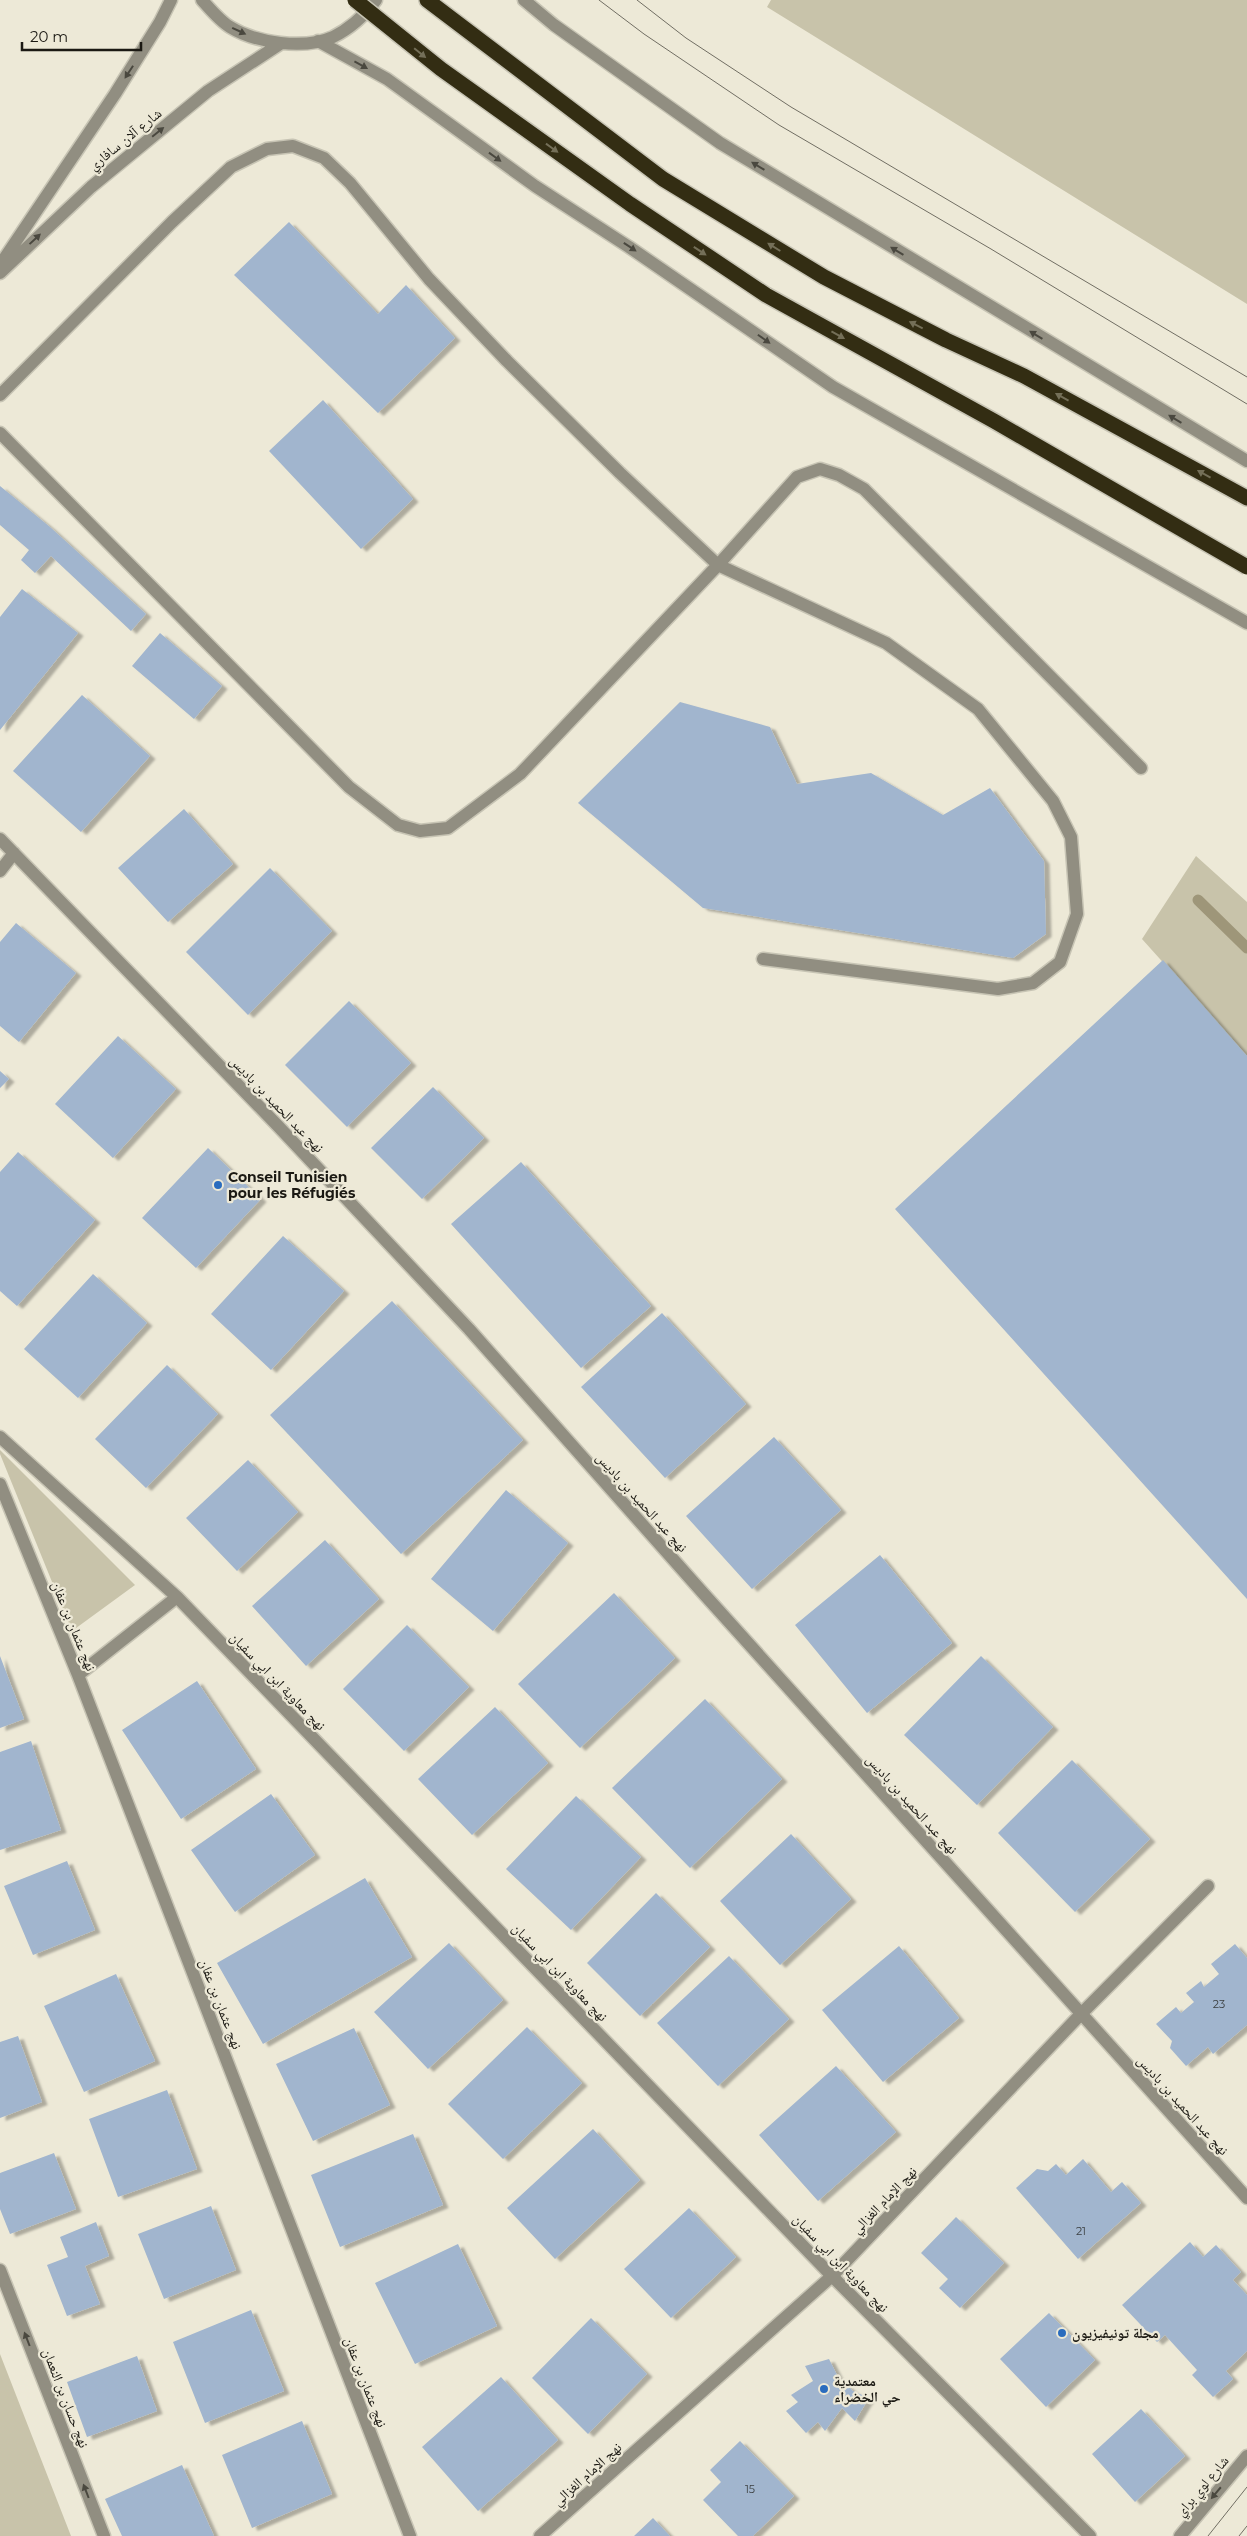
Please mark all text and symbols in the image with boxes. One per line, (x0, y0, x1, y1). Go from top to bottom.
scale bar (22, 20, 141, 52)
text: 20 m (30, 27, 68, 46)
one-way arrow (232, 28, 246, 36)
one-way arrow (414, 47, 427, 58)
one-way arrow (354, 60, 368, 69)
one-way arrow (124, 66, 134, 79)
street label: شارع آلان سافاري (85, 104, 167, 176)
one-way arrow (151, 127, 164, 138)
one-way arrow (545, 143, 559, 153)
one-way arrow (488, 152, 501, 162)
one-way arrow (751, 162, 764, 171)
one-way arrow (29, 233, 41, 245)
one-way arrow (623, 242, 637, 252)
one-way arrow (767, 242, 780, 251)
one-way arrow (693, 246, 706, 256)
one-way arrow (890, 246, 903, 255)
one-way arrow (909, 321, 923, 329)
one-way arrow (1029, 330, 1042, 339)
one-way arrow (831, 331, 846, 339)
one-way arrow (757, 334, 770, 344)
one-way arrow (1055, 392, 1068, 401)
one-way arrow (1168, 414, 1181, 423)
one-way arrow (1198, 470, 1211, 479)
street label: نهج عبد الحميد بن باديس (225, 1052, 328, 1157)
place label: Conseil Tunisien pour les Réfugiés (228, 1168, 356, 1202)
marker: Conseil Tunisien pour les Réfugiés (212, 1179, 224, 1191)
street label: نهج عبد الحميد بن باديس (592, 1448, 692, 1556)
street label: نهج عثمان بن عفان (47, 1578, 100, 1674)
street label: نهج معاوية ابن ابي سفيان (224, 1628, 330, 1736)
street label: نهج عبد الحميد بن باديس (862, 1750, 962, 1858)
street label: نهج معاوية ابن ابي سفيان (506, 1919, 612, 2027)
street label: نهج عثمان بن عفان (195, 1956, 247, 2052)
house number: 23 (1213, 1997, 1225, 2011)
street label: نهج عبد الحميد بن باديس (1133, 2051, 1233, 2159)
street label: نهج الإمام الغزالي (847, 2162, 923, 2239)
street label: نهج معاوية ابن ابي سفيان (787, 2210, 893, 2318)
house number: 21 (1076, 2224, 1086, 2238)
place label: مجلة تونيفيزيون (1072, 2324, 1159, 2342)
marker: مجلة تونيفيزيون (1056, 2327, 1068, 2339)
one-way arrow (23, 2331, 31, 2346)
street label: نهج عثمان بن عفان (340, 2334, 392, 2430)
street label: نهج حسان بن النعمان (38, 2346, 93, 2451)
place label: معتمدية حي الخضراء (834, 2372, 901, 2408)
marker: معتمدية حي الخضراء (818, 2383, 830, 2395)
street label: نهج الإمام الغزالي (549, 2438, 627, 2512)
street label: شارع لوي براي (1171, 2452, 1235, 2522)
house number: 15 (745, 2482, 755, 2496)
one-way arrow (82, 2483, 89, 2498)
one-way arrow (1210, 2486, 1221, 2499)

